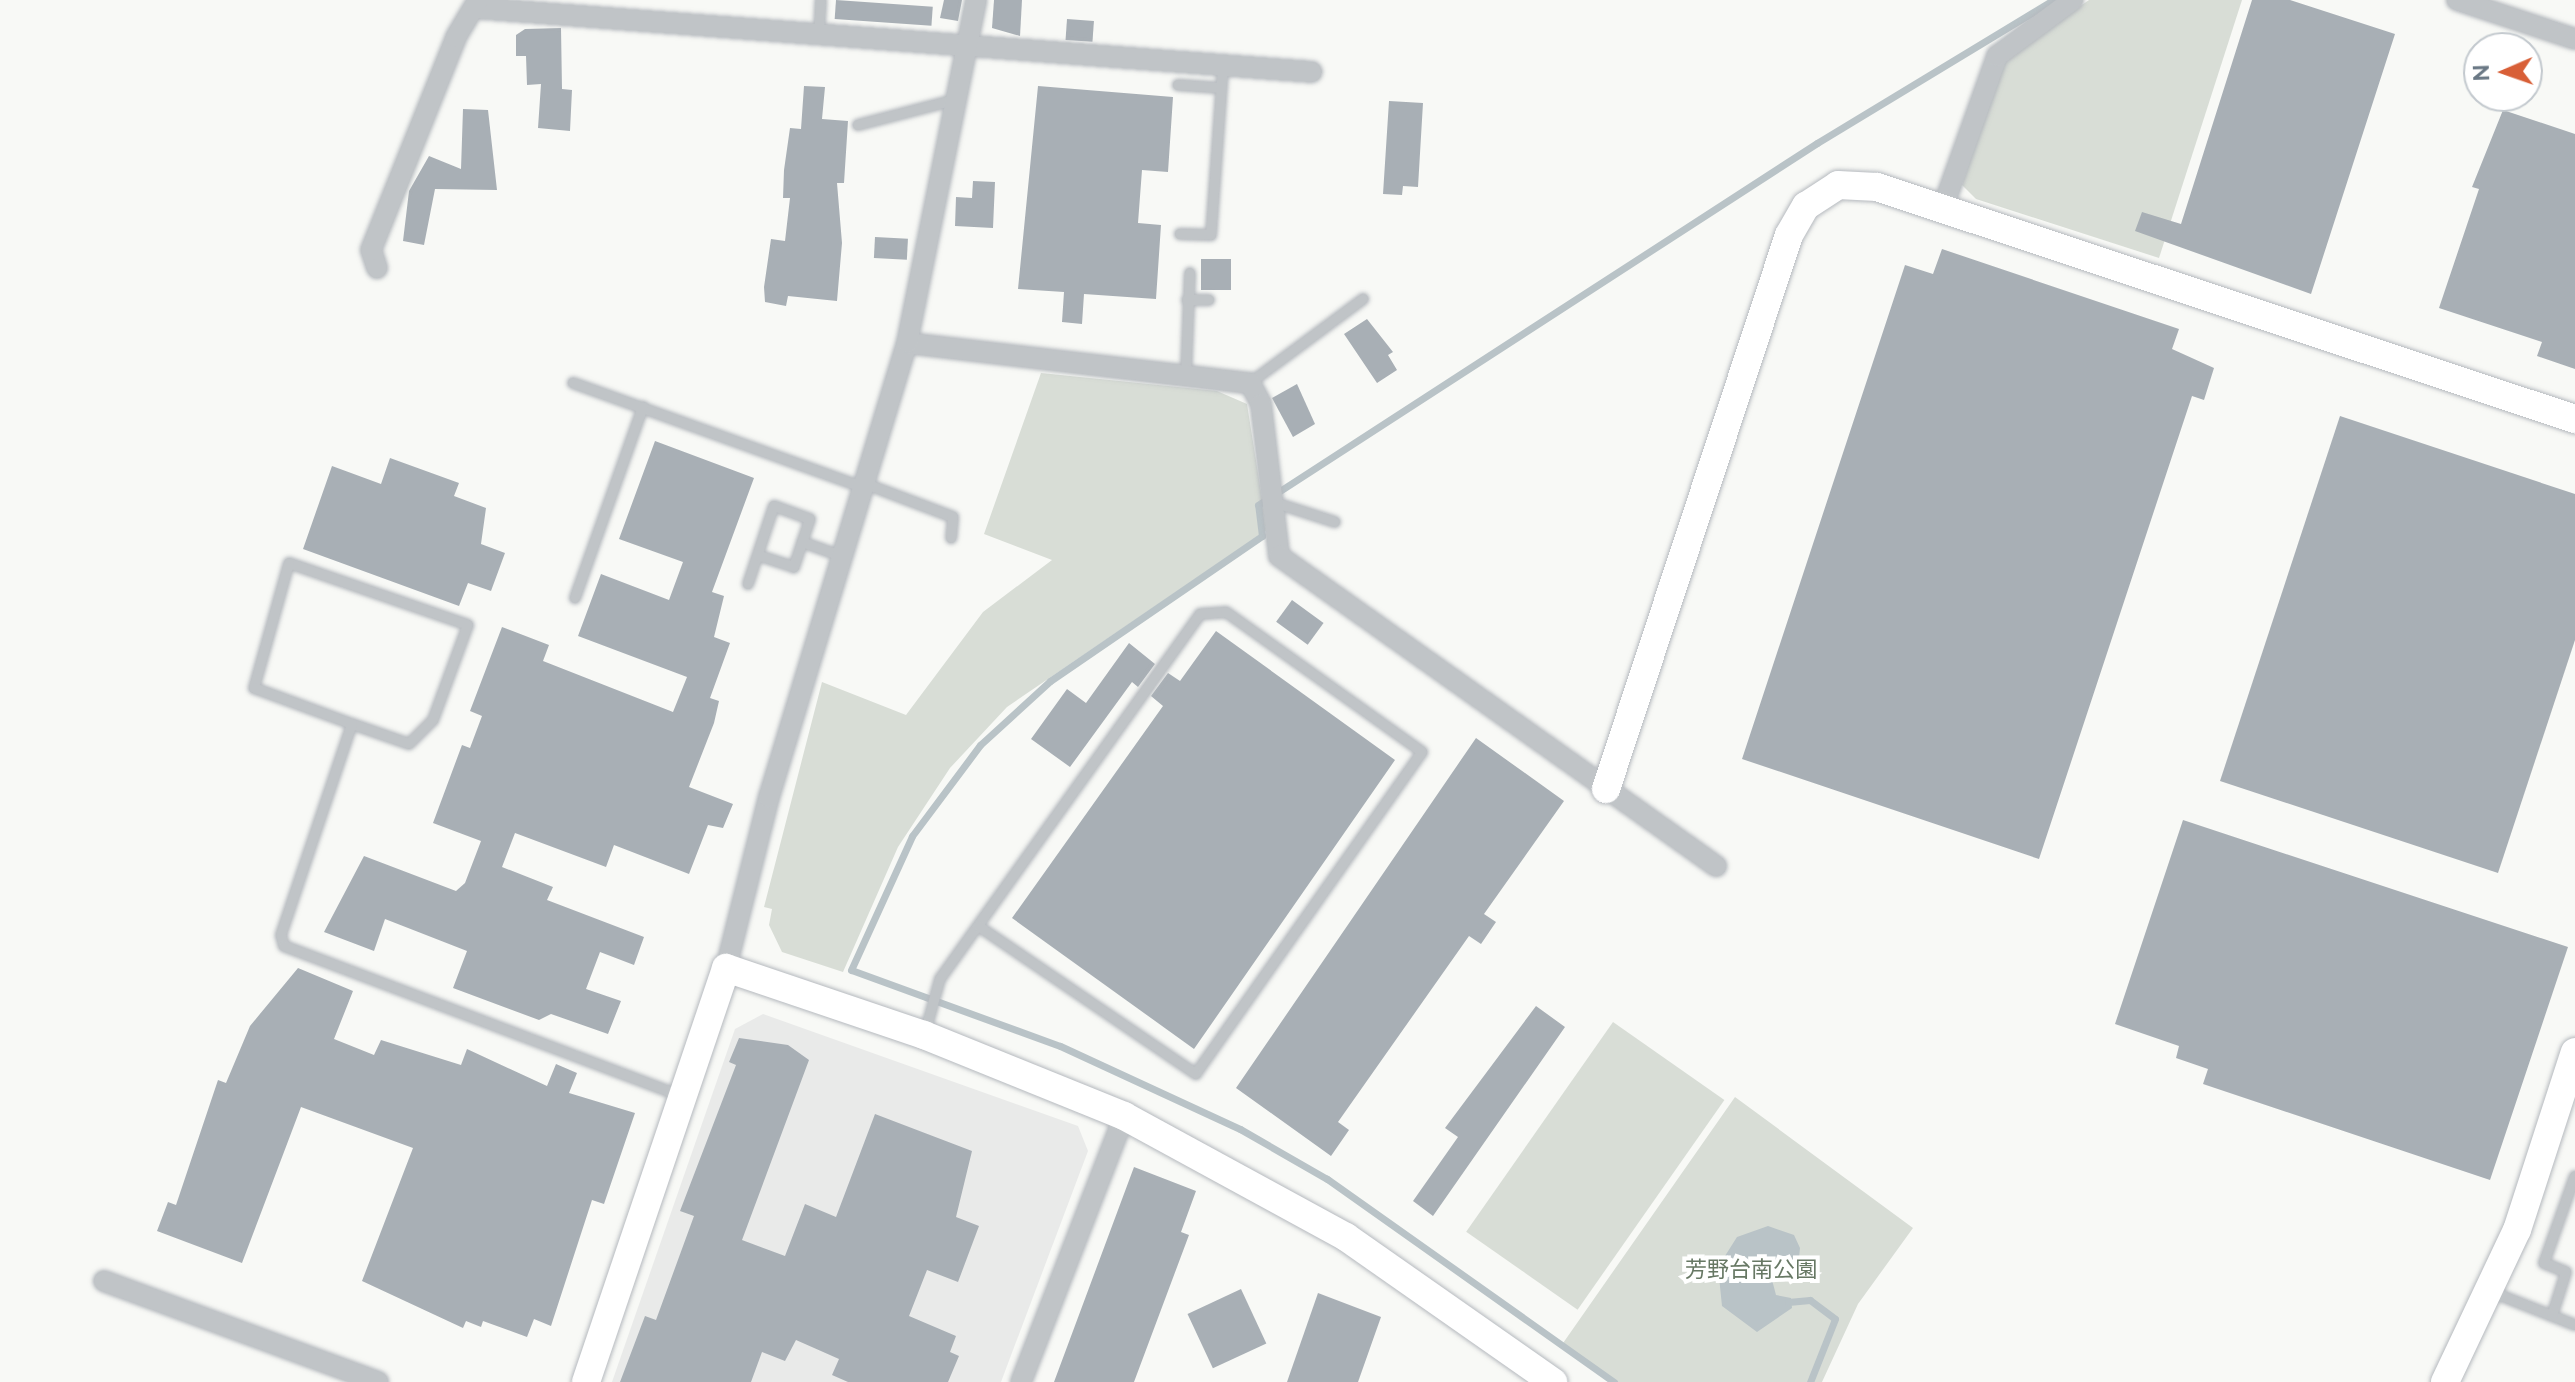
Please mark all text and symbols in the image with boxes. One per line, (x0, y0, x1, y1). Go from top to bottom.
north arrow (2463, 32, 2543, 112)
text: N (2468, 64, 2494, 82)
park label: 芳野台南公園 (1685, 1257, 1817, 1283)

